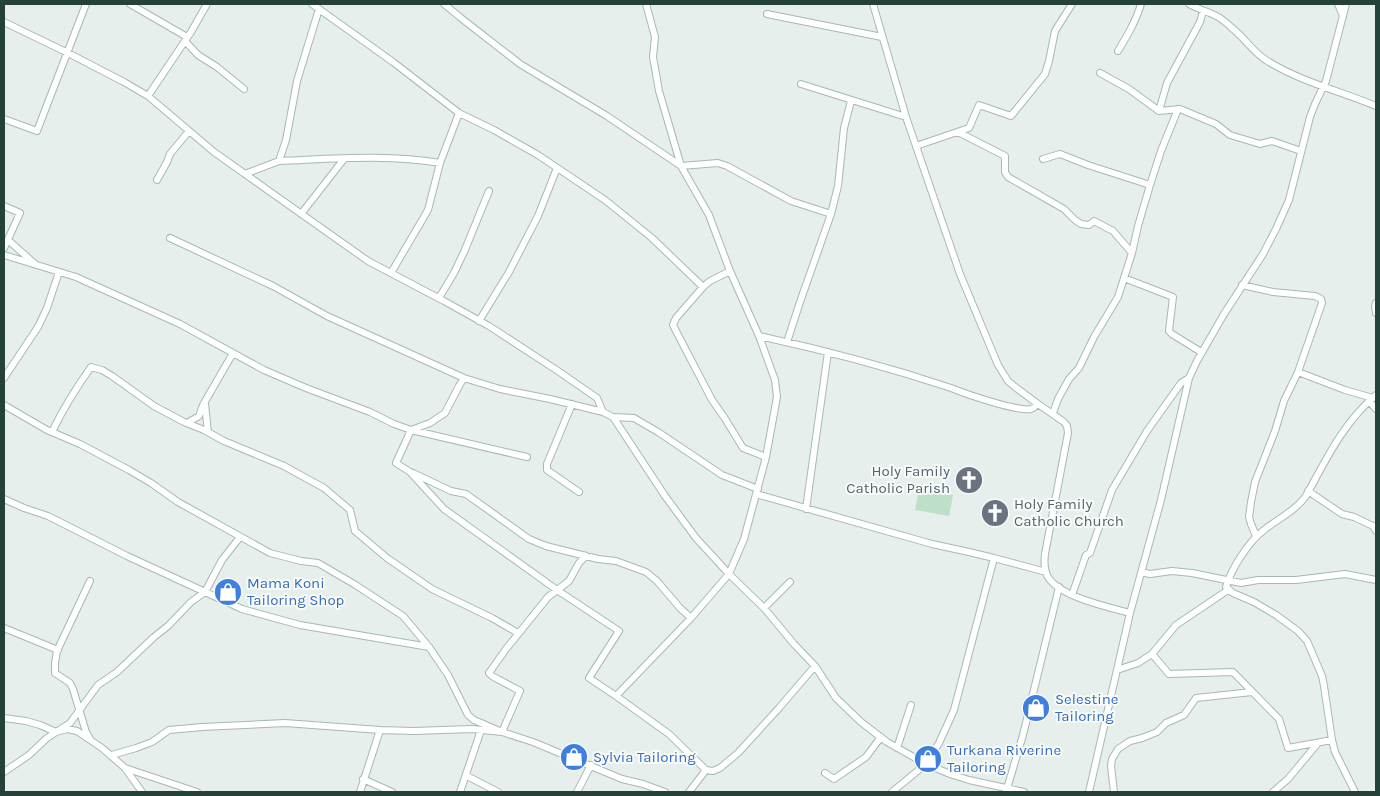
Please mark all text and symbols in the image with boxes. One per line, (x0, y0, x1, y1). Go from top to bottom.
place label: Holy Family Catholic Parish (846, 462, 950, 497)
church icon: Holy Family Catholic Parish (954, 465, 984, 495)
place label: Holy Family Catholic Church (1014, 495, 1124, 530)
church icon: Holy Family Catholic Church (980, 498, 1010, 528)
place label: Mama Koni Tailoring Shop (247, 574, 344, 609)
shop icon: Mama Koni Tailoring Shop (213, 577, 243, 607)
place label: Selestine Tailoring (1055, 690, 1118, 725)
shop icon: Selestine Tailoring (1021, 693, 1051, 723)
place label: Turkana Riverine Tailoring (947, 741, 1061, 776)
shop icon: Sylvia Tailoring (559, 742, 589, 772)
shop icon: Turkana Riverine Tailoring (913, 744, 943, 774)
place label: Sylvia Tailoring (593, 748, 696, 766)

